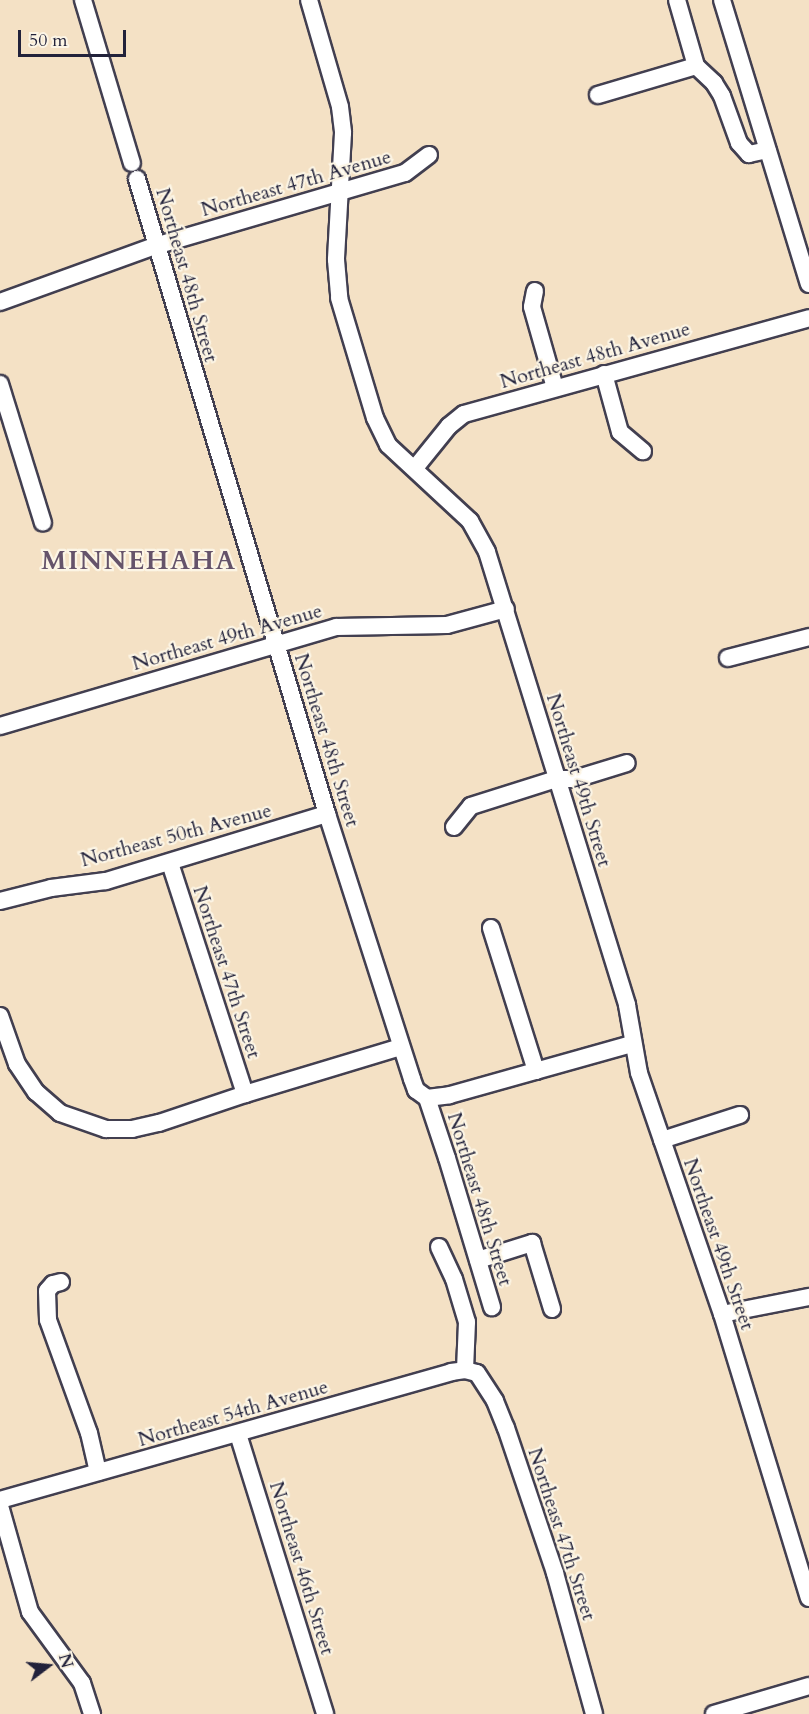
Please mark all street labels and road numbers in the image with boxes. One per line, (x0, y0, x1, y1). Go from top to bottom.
street label: Northeast 47th Avenue (198, 144, 394, 222)
street label: Northeast 48th Street (151, 185, 223, 365)
street label: Northeast 48th Avenue (497, 316, 693, 394)
street label: Northeast 49th Avenue (129, 598, 325, 676)
street label: Northeast 48th Street (289, 651, 365, 829)
street label: Northeast 49th Street (541, 691, 617, 869)
street label: Northeast 50th Avenue (78, 798, 274, 872)
street label: Northeast 47th Street (188, 883, 266, 1061)
street label: Northeast 48th Street (442, 1110, 518, 1288)
street label: Northeast 49th Street (678, 1155, 760, 1333)
street label: Northeast 54th Avenue (135, 1374, 331, 1452)
street label: Northeast 47th Street (523, 1445, 601, 1623)
street label: Northeast 46th Street (264, 1479, 340, 1657)

